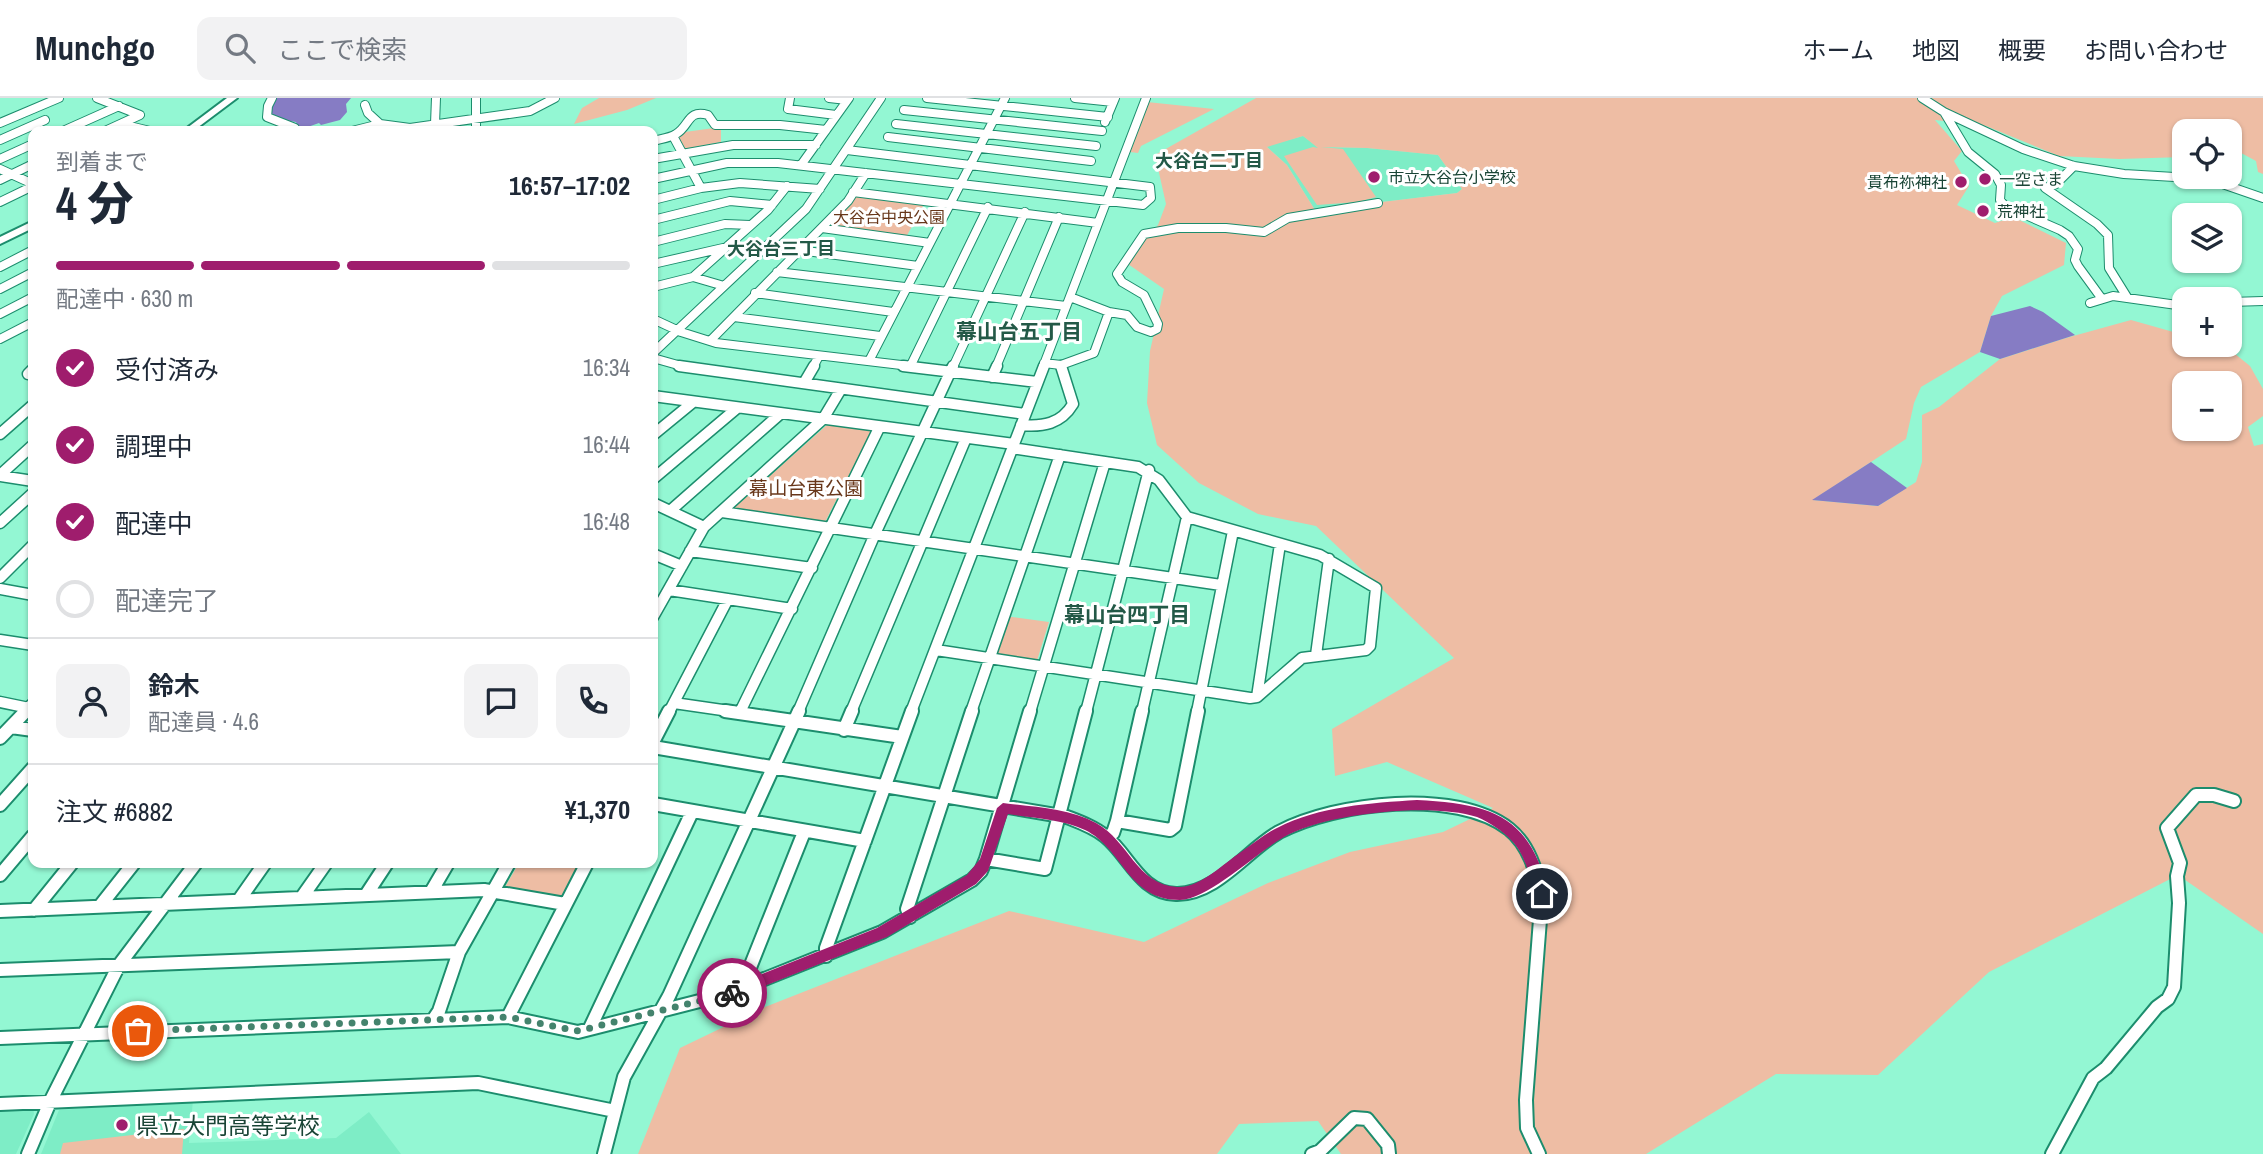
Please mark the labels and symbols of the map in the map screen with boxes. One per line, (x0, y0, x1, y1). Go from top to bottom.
district label: 大谷台二丁目 (1155, 148, 1263, 173)
place label: 市立大谷台小学校 (1388, 166, 1516, 188)
place label: 一空さま (1999, 168, 2063, 190)
marker: 市立大谷台小学校 (1366, 169, 1382, 185)
place label: 貴布祢神社 (1867, 171, 1947, 193)
marker: 一空さま (1977, 171, 1993, 187)
marker: 貴布祢神社 (1953, 174, 1969, 190)
place label: 荒神社 (1997, 200, 2045, 222)
marker: 荒神社 (1975, 203, 1991, 219)
park label: 大谷台中央公園 (833, 206, 945, 228)
district label: 大谷台三丁目 (727, 236, 835, 261)
district label: 幕山台五丁目 (956, 317, 1082, 346)
park label: 幕山台東公園 (749, 475, 863, 501)
district label: 幕山台四丁目 (1064, 600, 1190, 629)
pin (1512, 864, 1572, 924)
courier (697, 958, 767, 1028)
pin (108, 1001, 168, 1061)
place label: 県立大門高等学校 (136, 1110, 320, 1141)
marker: 県立大門高等学校 (114, 1117, 130, 1133)

